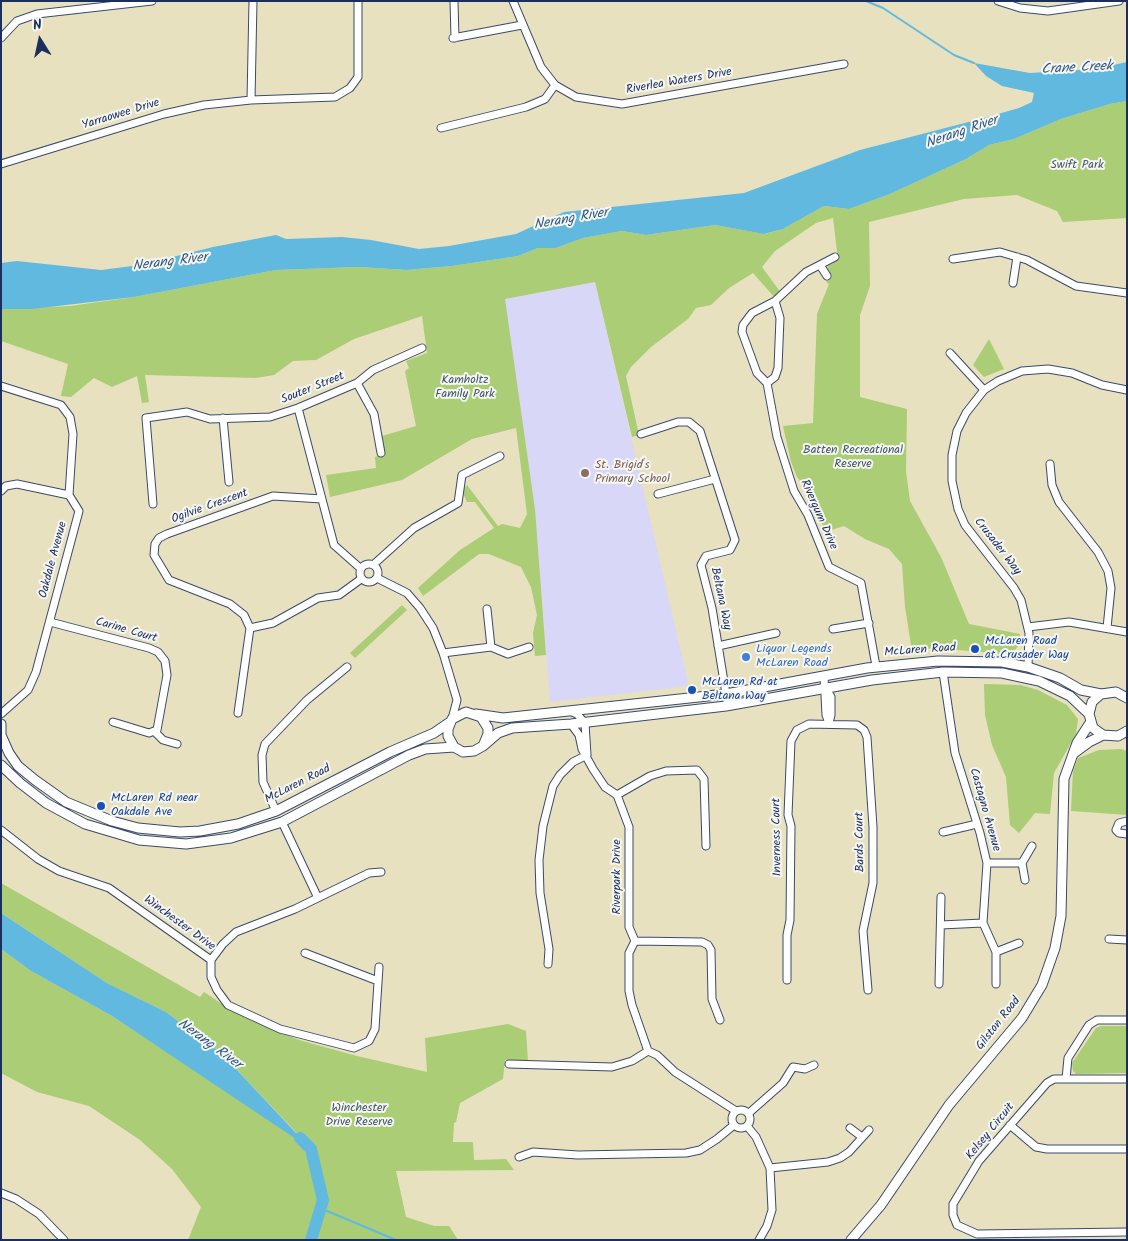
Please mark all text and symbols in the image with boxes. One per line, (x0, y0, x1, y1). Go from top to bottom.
text: N (31, 14, 44, 37)
north arrow (15, 15, 65, 65)
water label: Crane Creek (1041, 59, 1113, 79)
street label: Riverlea Waters Drive (625, 66, 733, 98)
street label: Yarraowee Drive (81, 96, 161, 134)
water label: Nerang River (924, 113, 1000, 153)
park label: Swift Park (1050, 159, 1104, 173)
water label: Nerang River (533, 205, 609, 235)
water label: Nerang River (132, 250, 208, 276)
street label: Souter Street (279, 370, 347, 408)
park label: Kamholtz Family Park (435, 374, 495, 402)
park label: Batten Recreational Reserve (803, 444, 903, 472)
place label: St. Brigid's Primary School (595, 459, 670, 487)
marker: St. Brigid's Primary School (579, 467, 591, 479)
street label: Rivergum Drive (796, 478, 840, 552)
street label: Ogilvie Crescent (170, 486, 250, 528)
street label: Crusader Way (970, 516, 1024, 578)
street label: Oakdale Avenue (37, 520, 71, 600)
street label: Beltana Way (706, 566, 734, 632)
street label: Carine Court (94, 615, 158, 647)
place label: McLaren Road at Crusader Way (985, 635, 1069, 663)
street label: McLaren Road (884, 641, 956, 661)
place label: Liquor Legends McLaren Road (756, 643, 832, 671)
marker: McLaren Road at Crusader Way (969, 643, 981, 655)
marker: Liquor Legends McLaren Road (740, 651, 752, 663)
place label: McLaren Rd at Beltana Way (702, 676, 778, 704)
marker: McLaren Rd at Beltana Way (686, 684, 698, 696)
street label: McLaren Road (263, 762, 333, 808)
street label: Castagno Avenue (965, 767, 1003, 853)
place label: McLaren Rd near Oakdale Ave (111, 792, 198, 820)
street label: Inverness Court (770, 798, 786, 876)
marker: McLaren Rd near Oakdale Ave (95, 800, 107, 812)
street label: Bards Court (853, 812, 869, 872)
street label: Riverpark Drive (611, 839, 625, 915)
street label: Winchester Drive (140, 893, 218, 955)
street label: Gilston Road (974, 995, 1024, 1053)
water label: Nerang River (174, 1016, 244, 1074)
street label: Kelsey Circuit (964, 1101, 1018, 1163)
park label: Winchester Drive Reserve (325, 1102, 393, 1130)

